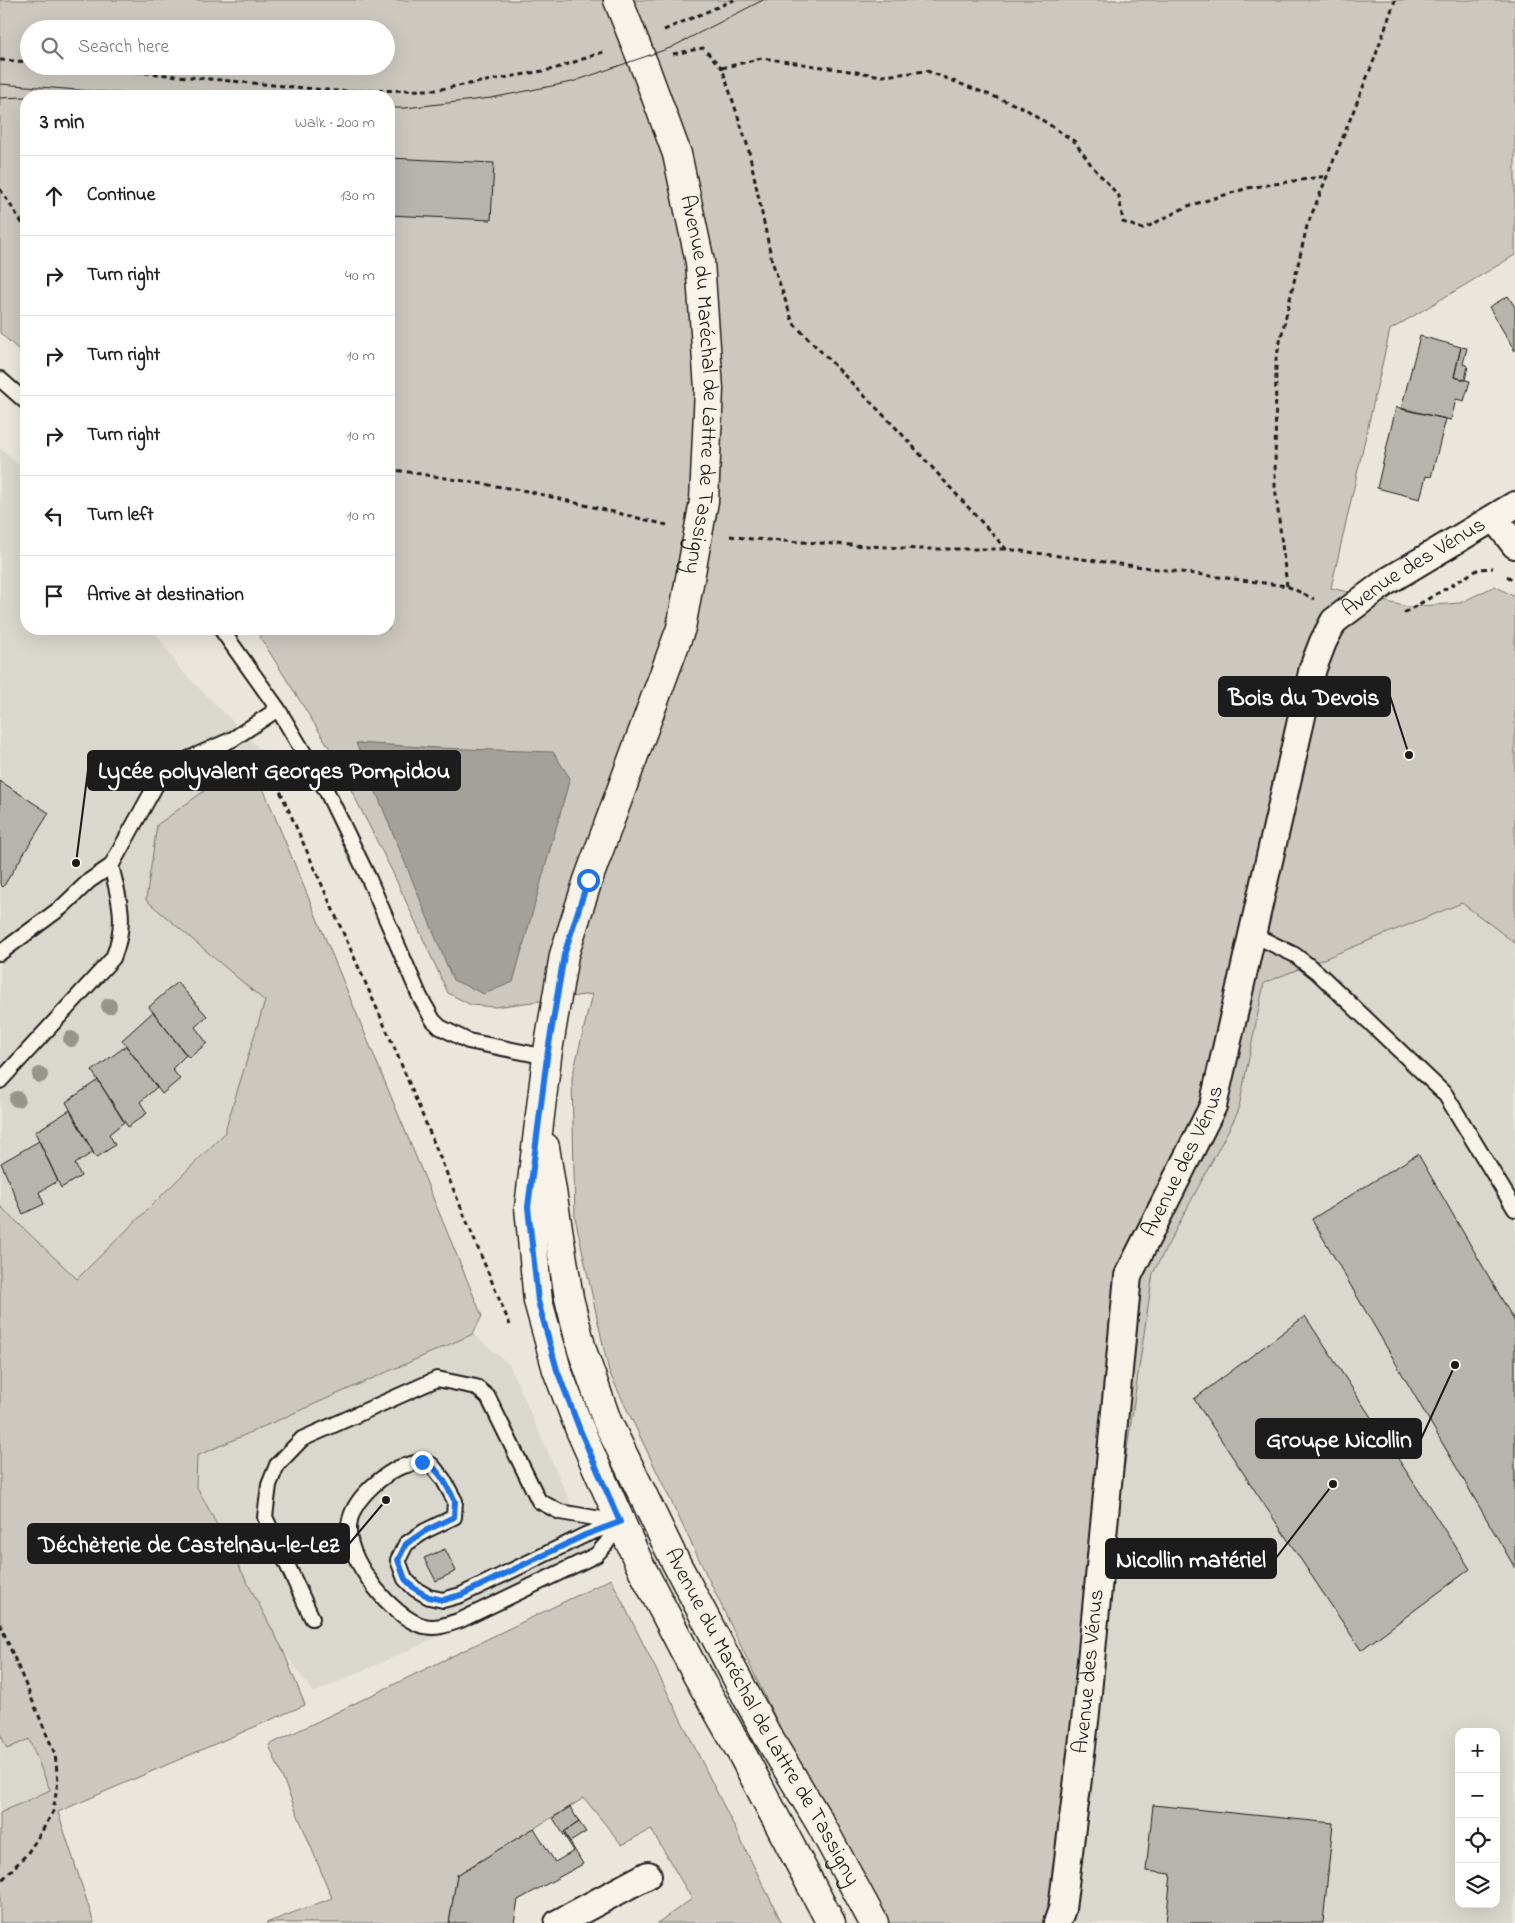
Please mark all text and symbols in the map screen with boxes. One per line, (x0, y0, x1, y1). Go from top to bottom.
search box (20, 20, 395, 75)
icon: search (38, 34, 66, 62)
text: Search here (78, 34, 169, 61)
text: 3 min (40, 108, 84, 138)
text: Walk · 200 m (295, 111, 375, 135)
icon: ahead (40, 182, 68, 210)
text: Continue (87, 182, 155, 209)
text: 130 m (340, 184, 375, 208)
street label: Avenue du Maréchal de Lattre de Tassigny (670, 192, 725, 577)
icon: right (40, 262, 68, 290)
text: Turn right (87, 262, 160, 289)
text: 40 m (345, 264, 375, 288)
icon: right (40, 342, 68, 370)
text: Turn right (87, 342, 160, 369)
text: 10 m (347, 344, 375, 368)
icon: right (40, 422, 68, 450)
text: Turn right (87, 422, 160, 449)
text: 10 m (347, 424, 375, 448)
icon: left (40, 502, 68, 530)
text: Turn left (87, 502, 154, 529)
text: 10 m (347, 504, 375, 528)
street label: Avenue des Vénus (1336, 510, 1492, 625)
icon: arrive (40, 582, 68, 610)
text: Arrive at destination (87, 582, 244, 609)
callout: Bois du Devois (1219, 677, 1390, 716)
text: Bois du Devois (1228, 682, 1379, 717)
callout: Lycée polyvalent Georges Pompidou (88, 751, 460, 790)
text: Lycée polyvalent Georges Pompidou (98, 755, 450, 791)
route start (577, 869, 600, 892)
street label: Avenue des Vénus (1134, 1083, 1233, 1243)
callout: Groupe Nicollin (1256, 1419, 1421, 1458)
text: Groupe Nicollin (1266, 1424, 1412, 1459)
route end (411, 1451, 434, 1474)
callout: Déchèterie de Castelnau-le-Lez (28, 1524, 349, 1563)
text: Déchèterie de Castelnau-le-Lez (38, 1529, 340, 1564)
callout: Nicollin matériel (1106, 1539, 1276, 1578)
street label: Avenue du Maréchal de Lattre de Tassigny (655, 1543, 867, 1892)
text: Nicollin matériel (1116, 1544, 1266, 1579)
street label: Avenue des Vénus (1065, 1588, 1114, 1756)
map controls (1455, 1728, 1500, 1908)
button: + (1455, 1728, 1500, 1773)
button: − (1455, 1773, 1500, 1818)
button: locate (1455, 1818, 1500, 1863)
button: layers (1455, 1863, 1500, 1908)

